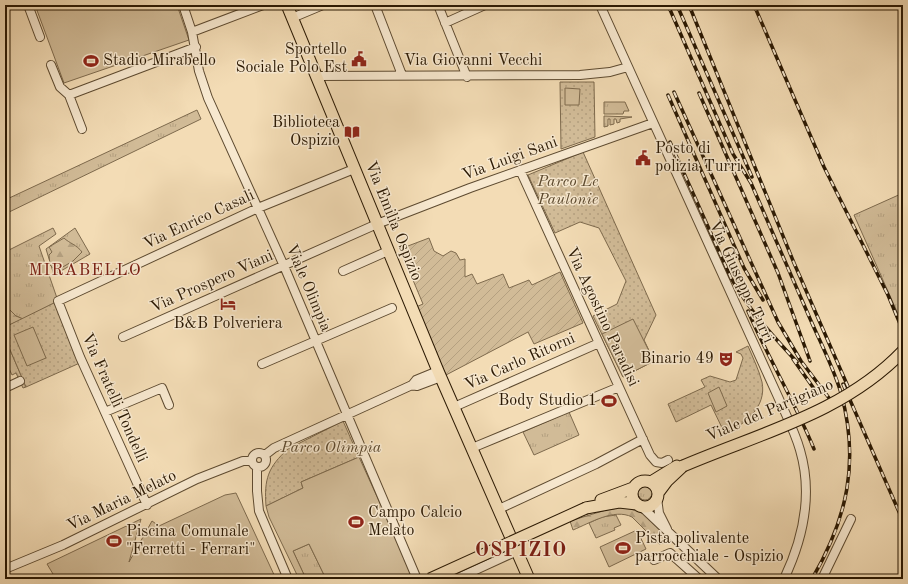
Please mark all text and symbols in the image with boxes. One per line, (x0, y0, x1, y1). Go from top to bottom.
place label: Sportello Sociale Polo Est (235, 42, 347, 76)
public building icon: Sportello Sociale Polo Est (350, 50, 368, 68)
sports icon: Stadio Mirabello (82, 52, 100, 70)
place label: Stadio Mirabello (103, 53, 216, 69)
street label: Via Giovanni Vecchi (404, 53, 542, 69)
place label: Biblioteca Ospizio (272, 115, 340, 149)
library icon: Biblioteca Ospizio (343, 123, 361, 141)
street label: Via Luigi Sani (460, 134, 560, 184)
place label: Posto di polizia Turri (655, 141, 741, 175)
public building icon: Posto di polizia Turri (634, 149, 652, 167)
street label: Via Emilia Ospizio (362, 159, 424, 283)
park label: Parco Le Paulonie (536, 174, 599, 208)
street label: Via Enrico Casali (141, 187, 257, 253)
street label: Via Giuseppe Turri (706, 218, 776, 346)
street label: Viale Olimpia (282, 242, 334, 334)
street label: Via Agostino Paradisi (563, 245, 641, 389)
street label: Via Prospero Viani (148, 248, 276, 316)
district label: MIRABELLO (28, 262, 142, 279)
hotel icon: B&B Polveriera (219, 295, 237, 313)
place label: B&B Polveriera (173, 316, 283, 332)
street label: Via Carlo Ritorni (462, 330, 578, 394)
street label: Via Fratelli Tondelli (78, 331, 150, 465)
theatre icon: Binario 49 (717, 350, 735, 368)
place label: Binario 49 (640, 351, 714, 367)
street label: Viale del Partigiano (704, 377, 836, 445)
sports icon: Body Studio 1 (600, 392, 618, 410)
place label: Body Studio 1 (498, 393, 597, 409)
park label: Parco Olimpia (280, 440, 382, 456)
street label: Via Maria Melato (65, 468, 179, 534)
place label: Campo Calcio Melato (368, 505, 462, 539)
sports icon: Campo Calcio Melato (347, 513, 365, 531)
place label: Piscina Comunale "Ferretti - Ferrari" (126, 524, 255, 558)
place label: Pista polivalente parrocchiale - Ospizio (635, 531, 784, 565)
sports icon: Piscina Comunale "Ferretti - Ferrari" (105, 532, 123, 550)
sports icon: Pista polivalente parrocchiale - Ospizio (614, 539, 632, 557)
district label: OSPIZIO (475, 541, 567, 561)

